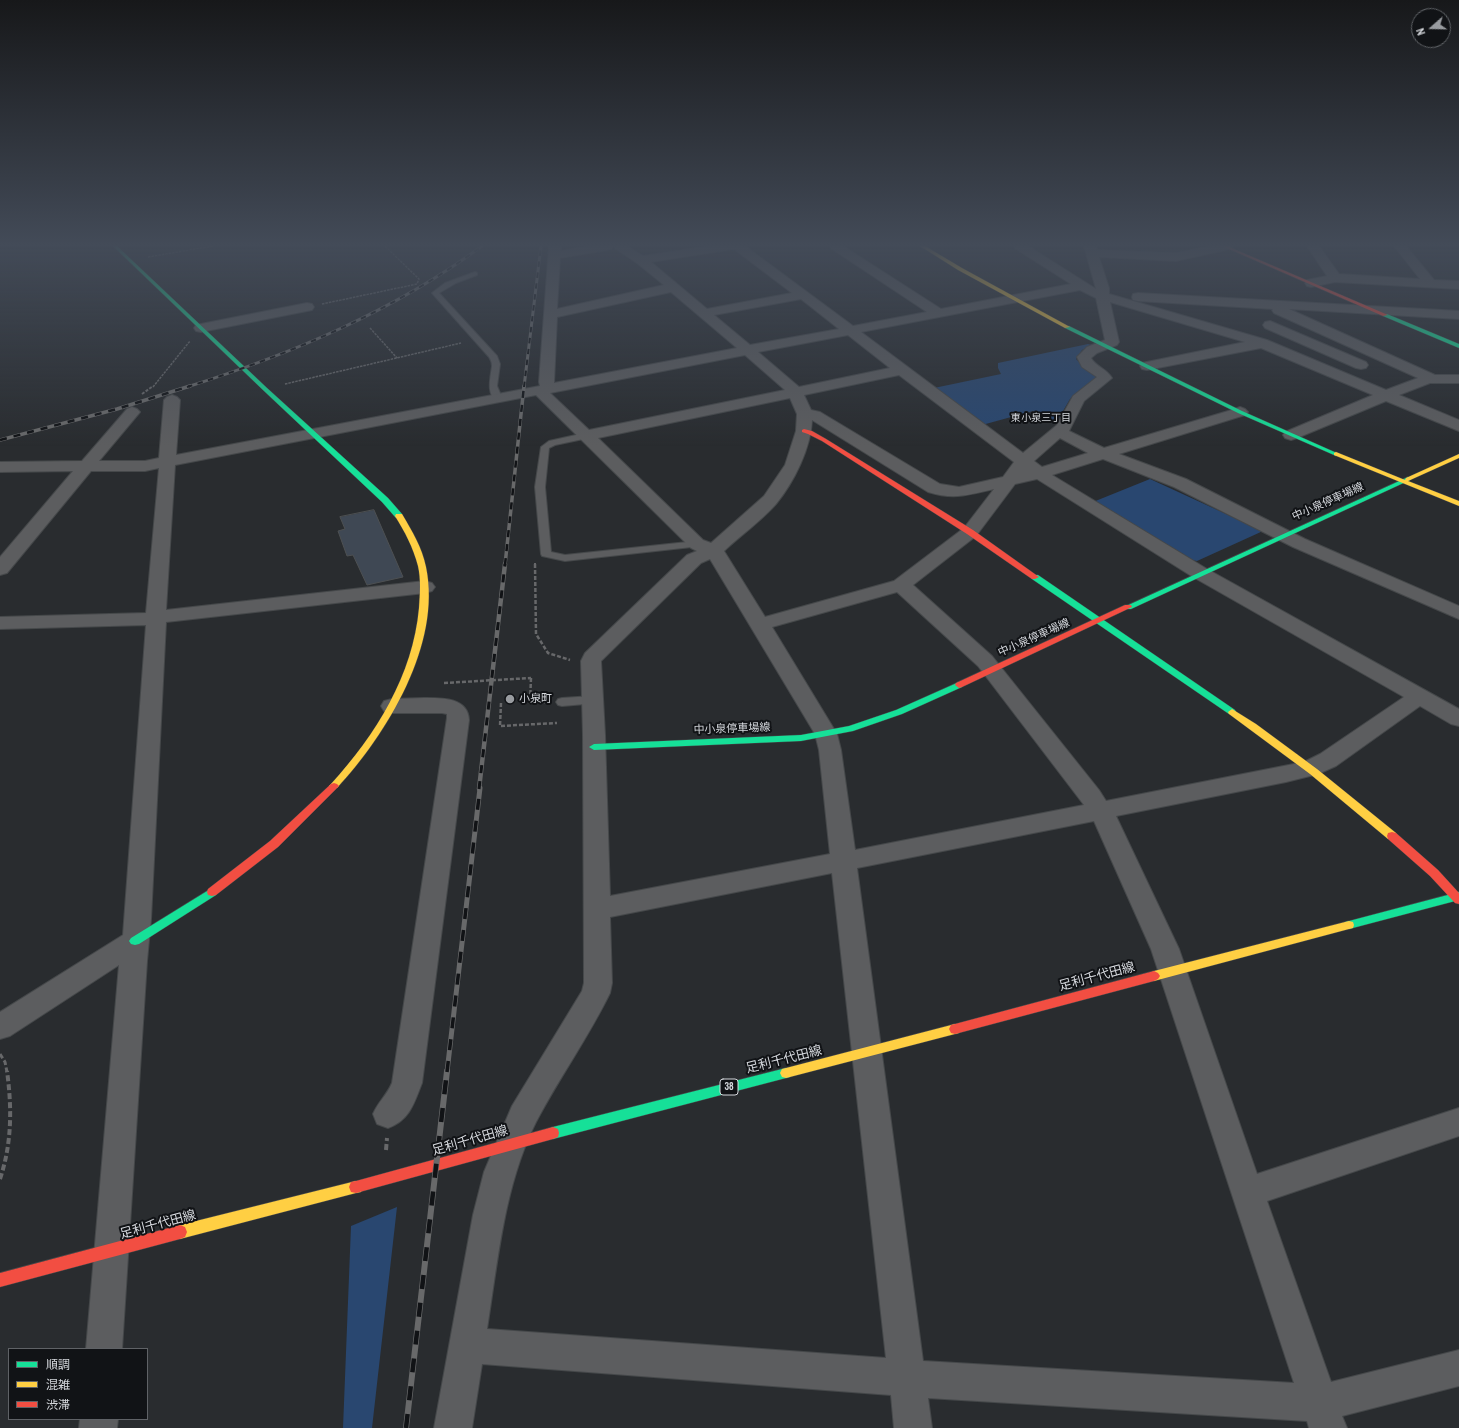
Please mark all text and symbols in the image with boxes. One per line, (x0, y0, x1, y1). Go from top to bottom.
north arrow (1411, 8, 1451, 48)
text: N (1413, 26, 1428, 37)
district label: 東小泉三丁目 (1011, 412, 1071, 424)
street label: 中小泉停車場線 (1290, 480, 1366, 524)
street label: 中小泉停車場線 (996, 616, 1072, 660)
place label: 小泉町 (519, 692, 552, 706)
marker: 小泉町 (504, 693, 516, 705)
street label: 中小泉停車場線 (693, 721, 771, 737)
street label: 足利千代田線 (1057, 959, 1137, 995)
street label: 足利千代田線 (744, 1043, 824, 1077)
road number: 38 (720, 1079, 738, 1095)
street label: 足利千代田線 (430, 1123, 510, 1159)
street label: 足利千代田線 (118, 1207, 198, 1243)
legend (8, 1348, 148, 1420)
text: 順調 (46, 1357, 70, 1373)
text: 混雑 (46, 1377, 70, 1393)
text: 渋滞 (46, 1397, 70, 1413)

